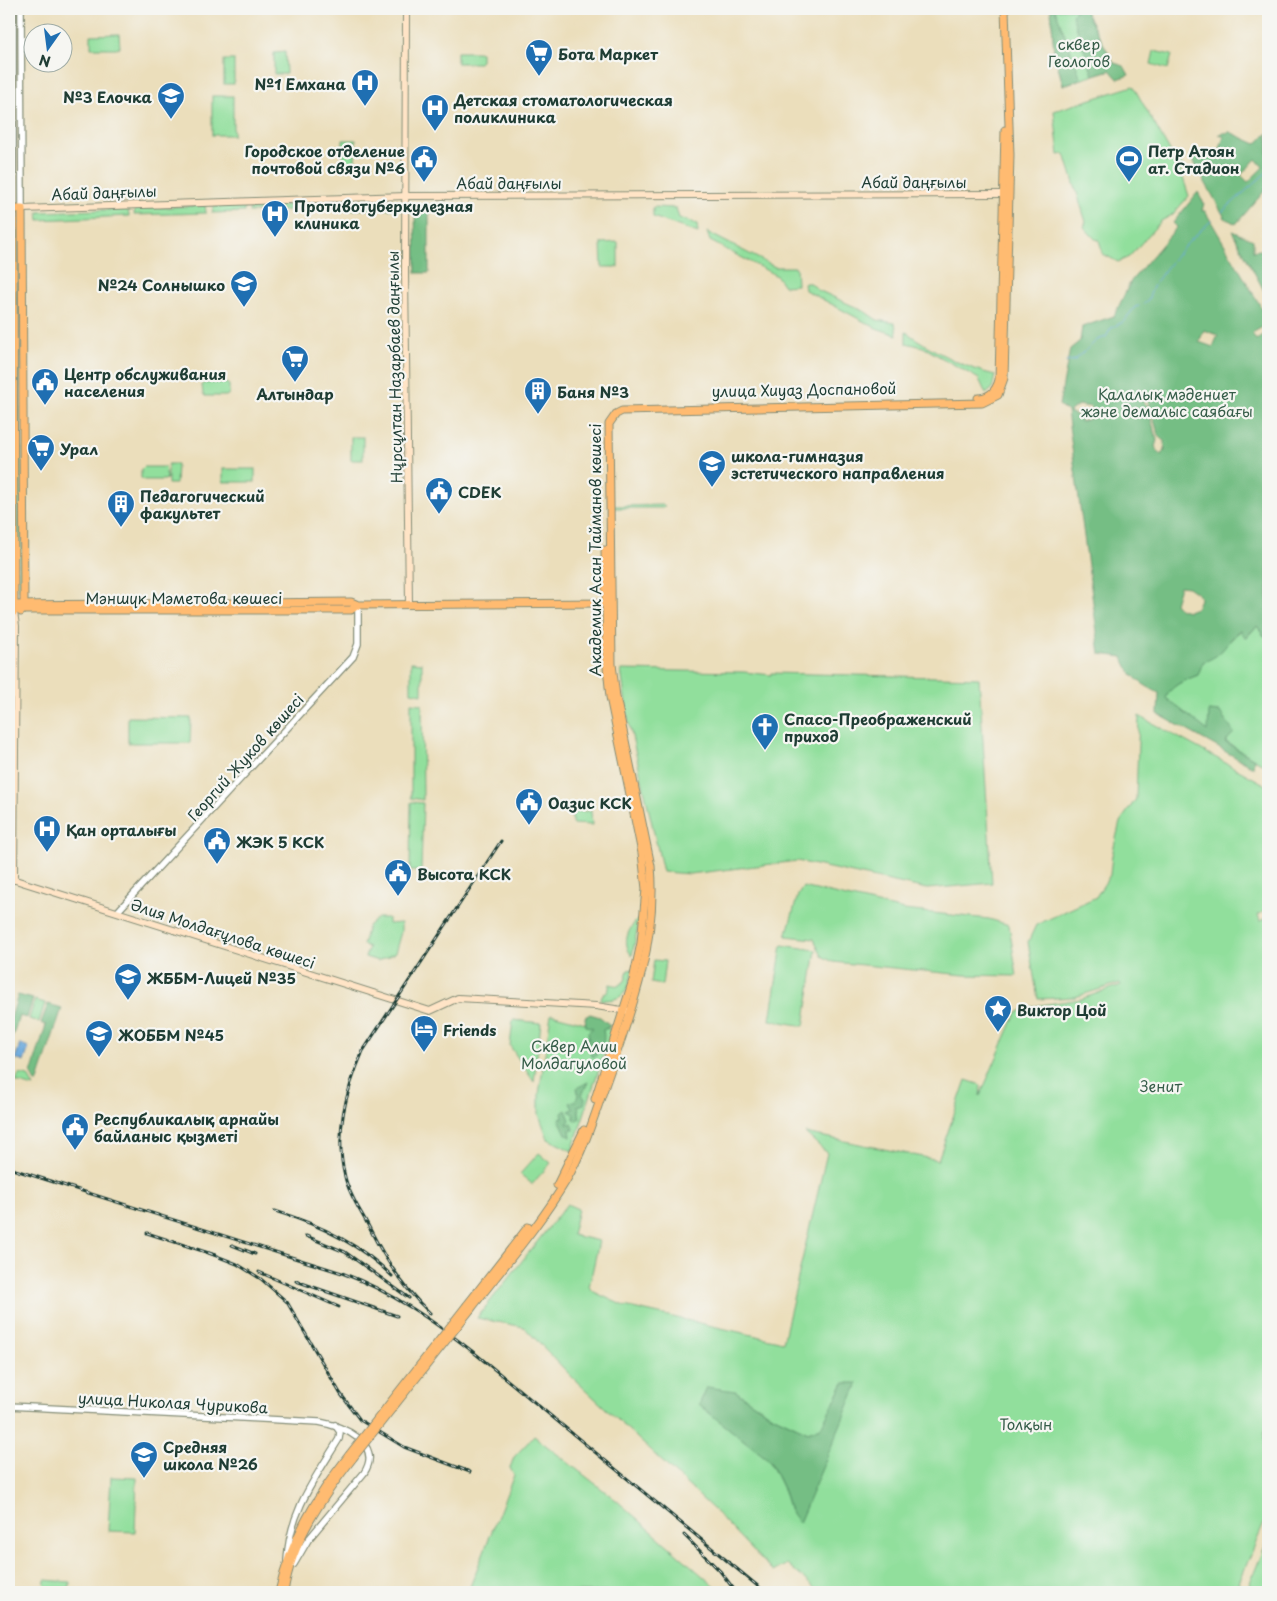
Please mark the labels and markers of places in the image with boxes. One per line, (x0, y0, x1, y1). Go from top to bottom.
supermarket icon: Бота Маркет (524, 38, 554, 77)
place label: Бота Маркет (558, 42, 659, 65)
hospital icon: №1 Емхана (350, 68, 380, 107)
place label: №1 Емхана (254, 72, 347, 95)
school or university icon: №3 Елочка (156, 81, 186, 120)
place label: №3 Елочка (63, 85, 153, 108)
place label: Детская стоматологическая поликлиника (453, 88, 673, 128)
hospital icon: Детская стоматологическая поликлиника (420, 93, 450, 132)
place label: Городское отделение почтовой связи №6 (245, 139, 405, 179)
place label: Петр Атоян ат. Стадион (1148, 139, 1240, 179)
public building icon: Городское отделение почтовой связи №6 (409, 144, 439, 183)
sports icon: Петр Атоян ат. Стадион (1114, 144, 1144, 183)
place label: Противотуберкулезная клиника (294, 194, 473, 234)
hospital icon: Противотуберкулезная клиника (260, 199, 290, 238)
school or university icon: №24 Солнышко (229, 269, 259, 308)
place label: №24 Солнышко (98, 273, 225, 296)
supermarket icon: Алтындар (280, 344, 310, 383)
place label: Центр обслуживания наcеления (64, 362, 226, 402)
public building icon: Центр обслуживания наcеления (30, 367, 60, 406)
building icon: Баня №3 (523, 376, 553, 415)
place label: Баня №3 (557, 380, 629, 403)
place label: Алтындар (255, 382, 334, 405)
supermarket icon: Урал (26, 433, 56, 472)
place label: Урал (59, 437, 98, 460)
place label: школа-гимназия эстетического направления (731, 444, 945, 484)
school or university icon: школа-гимназия эстетического направления (697, 449, 727, 488)
public building icon: CDEK (424, 476, 454, 515)
place label: CDEK (458, 480, 501, 503)
place label: Педагогический факультет (140, 484, 265, 524)
building icon: Педагогический факультет (106, 489, 136, 528)
place label: Спасо-Преображенский приход (784, 707, 972, 747)
church icon: Спасо-Преображенский приход (750, 712, 780, 751)
public building icon: Оазис КСК (514, 787, 544, 826)
place label: Оазис КСК (548, 791, 632, 814)
hospital icon: Қан орталығы (32, 814, 62, 853)
place label: Қан орталығы (66, 818, 177, 841)
public building icon: ЖЭК 5 КСК (202, 826, 232, 865)
place label: ЖЭК 5 КСК (236, 830, 324, 853)
public building icon: Высота КСК (383, 858, 413, 897)
place label: Высота КСК (417, 862, 511, 885)
school or university icon: ЖББМ-Лицей №35 (113, 962, 143, 1001)
place label: ЖББМ-Лицей №35 (146, 966, 296, 989)
place icon: Виктор Цой (983, 994, 1013, 1033)
place label: Виктор Цой (1017, 998, 1107, 1021)
hotel icon: Friends (409, 1014, 439, 1053)
place label: Friends (443, 1018, 497, 1041)
school or university icon: ЖОББМ №45 (84, 1019, 114, 1058)
place label: ЖОББМ №45 (118, 1023, 224, 1046)
place label: Республикалық арнайы байланыс қызметі (94, 1107, 279, 1147)
public building icon: Республикалық арнайы байланыс қызметі (60, 1112, 90, 1151)
place label: Средняя школа №26 (163, 1435, 258, 1475)
school or university icon: Средняя школа №26 (129, 1440, 159, 1479)

